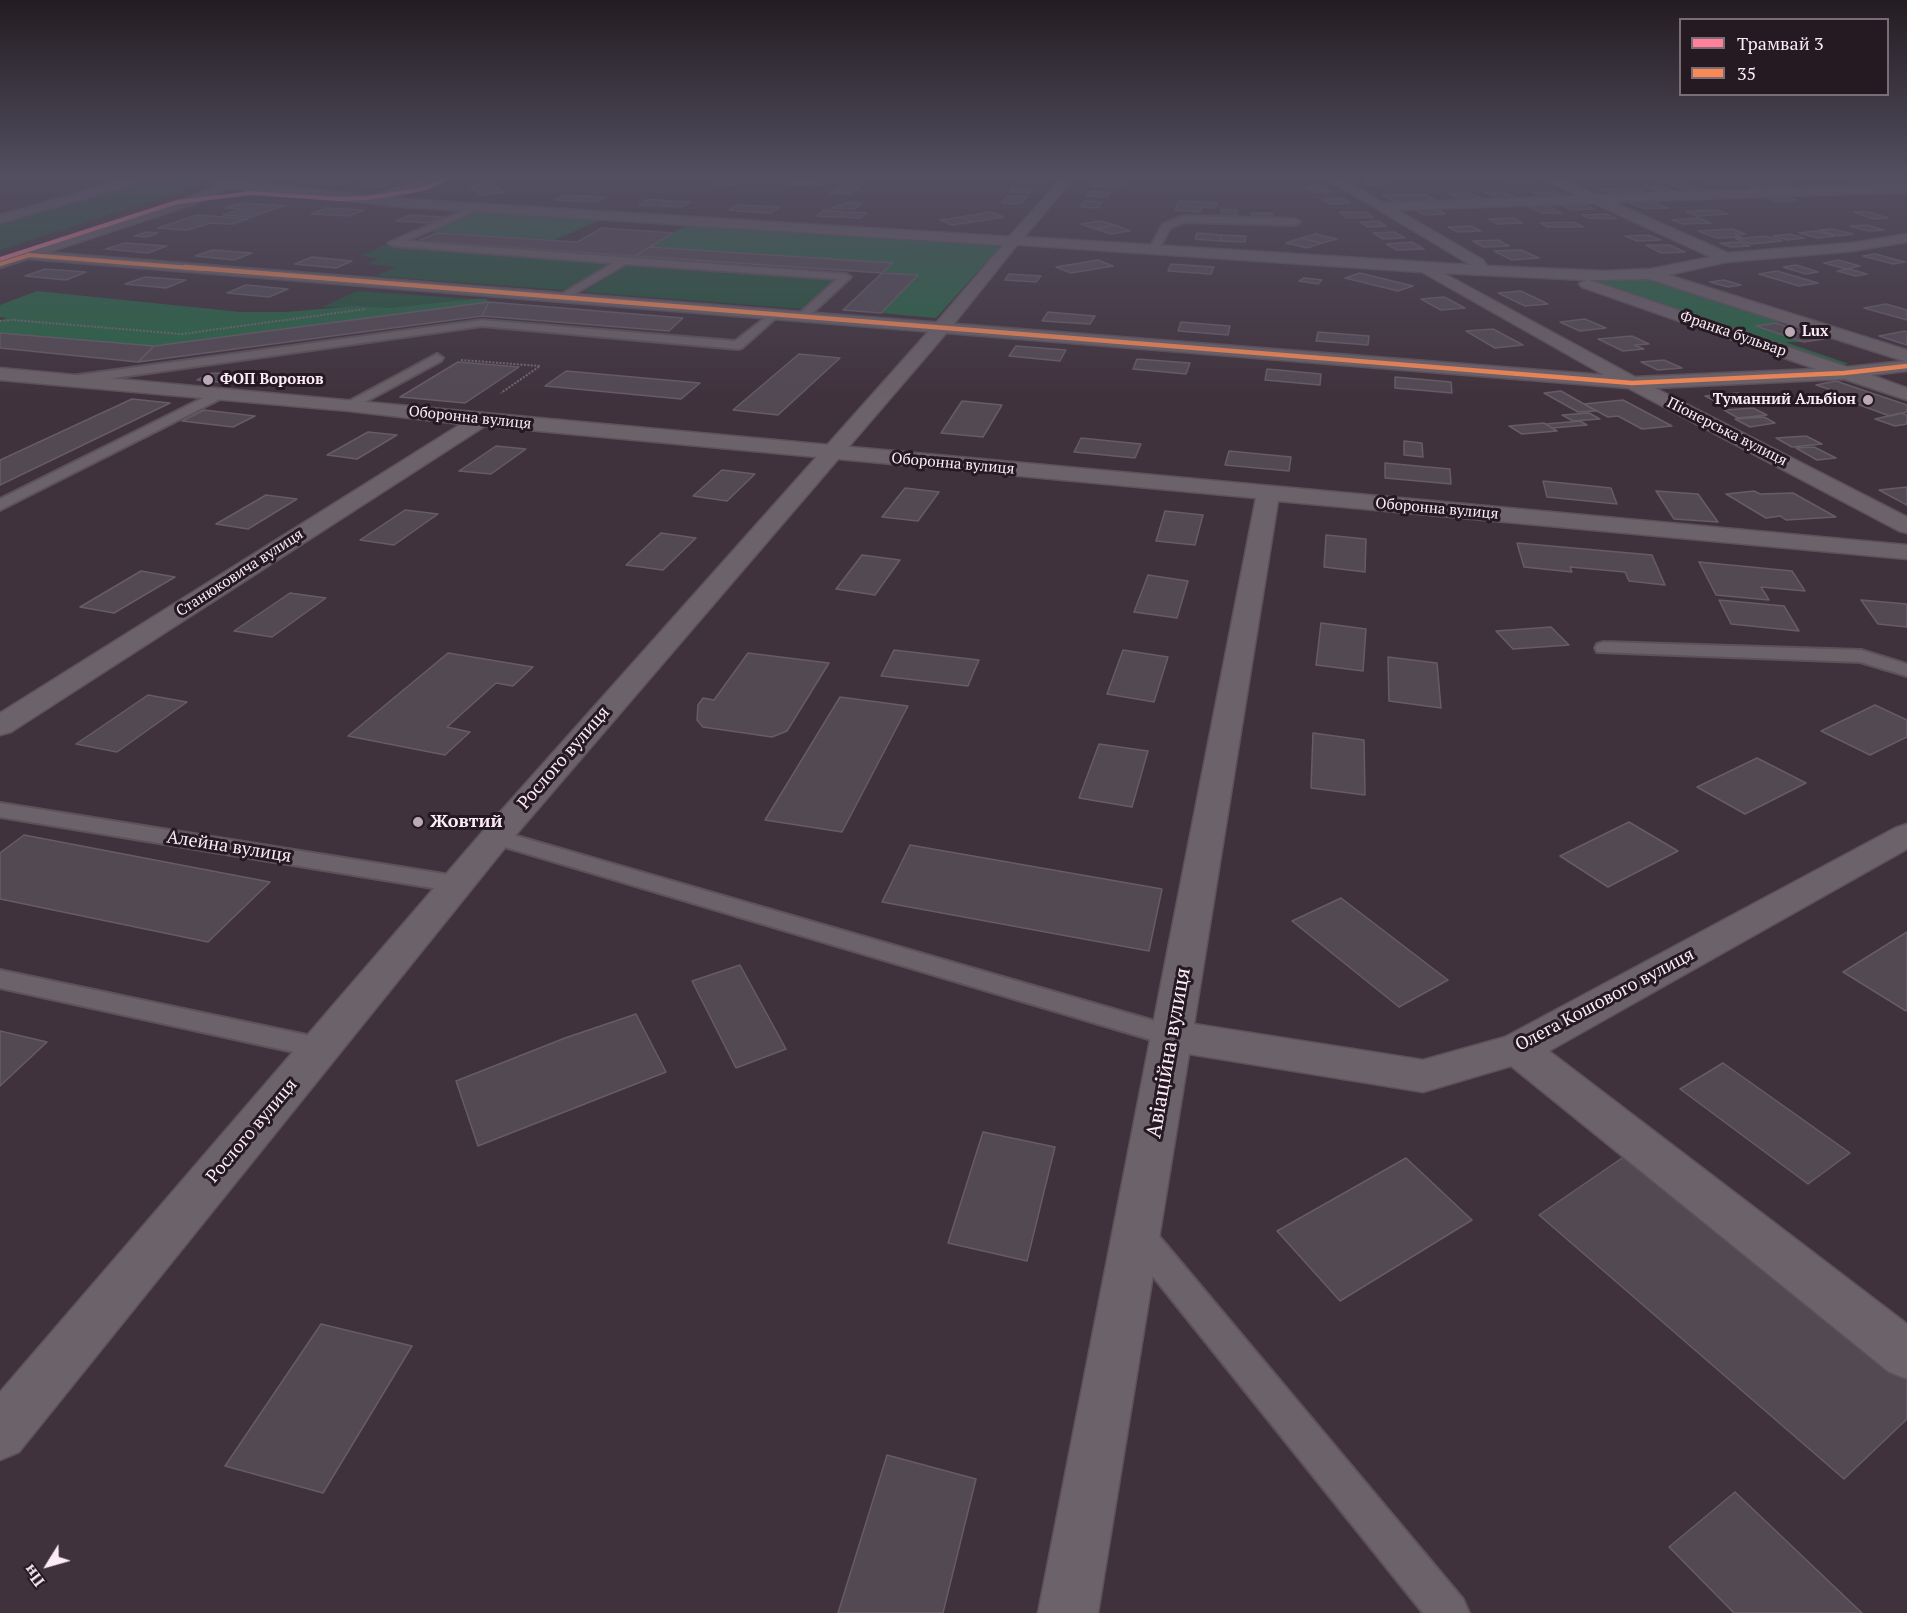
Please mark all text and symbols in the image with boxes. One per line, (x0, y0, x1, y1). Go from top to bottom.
legend (1679, 18, 1889, 96)
text: Трамвай 3 (1737, 31, 1824, 55)
text: 35 (1737, 61, 1756, 85)
street label: Франка бульвар (1677, 307, 1789, 361)
place label: Lux (1802, 323, 1828, 341)
marker: Lux (1783, 325, 1797, 339)
place label: ФОП Воронов (220, 371, 324, 389)
marker: ФОП Воронов (201, 373, 215, 387)
place label: Туманний Альбіон (1713, 391, 1856, 409)
marker: Туманний Альбіон (1861, 393, 1875, 407)
street label: Піонерська вулиця (1664, 394, 1790, 470)
street label: Оборонна вулиця (408, 403, 532, 433)
street label: Оборонна вулиця (891, 450, 1015, 478)
street label: Оборонна вулиця (1375, 495, 1499, 523)
street label: Станюковича вулиця (173, 525, 307, 621)
street label: Рослого вулиця (513, 702, 615, 814)
place label: Жовтий (430, 811, 503, 833)
marker: Жовтий (411, 815, 425, 829)
street label: Алейна вулиця (165, 826, 293, 868)
street label: Олега Кошового вулиця (1512, 944, 1698, 1056)
street label: Авіаційна вулиця (1142, 966, 1196, 1140)
street label: Рослого вулиця (202, 1074, 302, 1188)
north arrow (18, 1535, 78, 1595)
text: Пн (18, 1560, 49, 1592)

